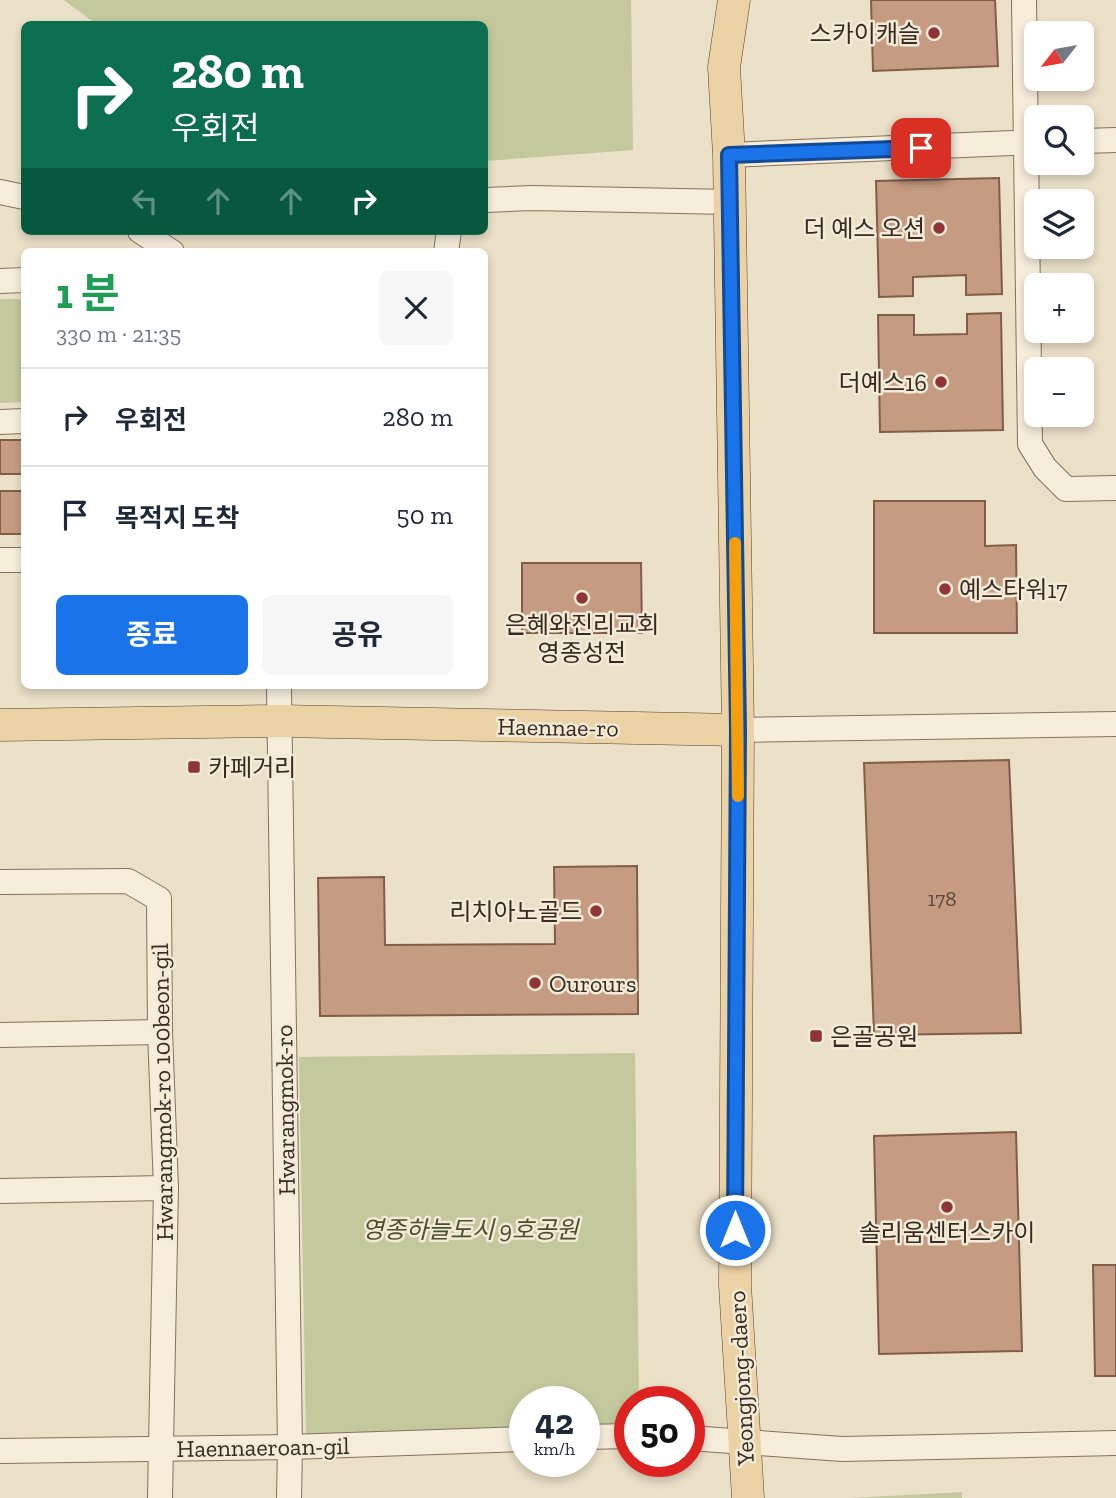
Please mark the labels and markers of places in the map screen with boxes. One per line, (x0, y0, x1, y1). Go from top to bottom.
place label: 스카이캐슬 (810, 19, 920, 48)
marker: 스카이캐슬 (926, 25, 942, 41)
pin (891, 118, 951, 178)
place label: 더 예스 오션 (804, 214, 925, 243)
marker: 더 예스 오션 (931, 220, 947, 236)
place label: 더예스16 (839, 368, 927, 397)
marker: 더예스16 (933, 374, 949, 390)
place label: 예스타워17 (959, 575, 1067, 604)
marker: 예스타워17 (937, 581, 953, 597)
marker: 은혜와진리교회 영종성전 (574, 590, 590, 606)
place label: 은혜와진리교회 영종성전 (505, 610, 659, 667)
place label: 카페거리 (208, 753, 296, 782)
marker: 카페거리 (186, 759, 202, 775)
place label: 리치아노골드 (450, 897, 582, 926)
marker: 리치아노골드 (588, 903, 604, 919)
place label: Ourours (549, 969, 636, 998)
marker: Ourours (527, 975, 543, 991)
place label: 은골공원 (830, 1022, 918, 1051)
marker: 은골공원 (808, 1028, 824, 1044)
marker: 솔리움센터스카이 (939, 1199, 955, 1215)
place label: 솔리움센터스카이 (859, 1218, 1035, 1247)

